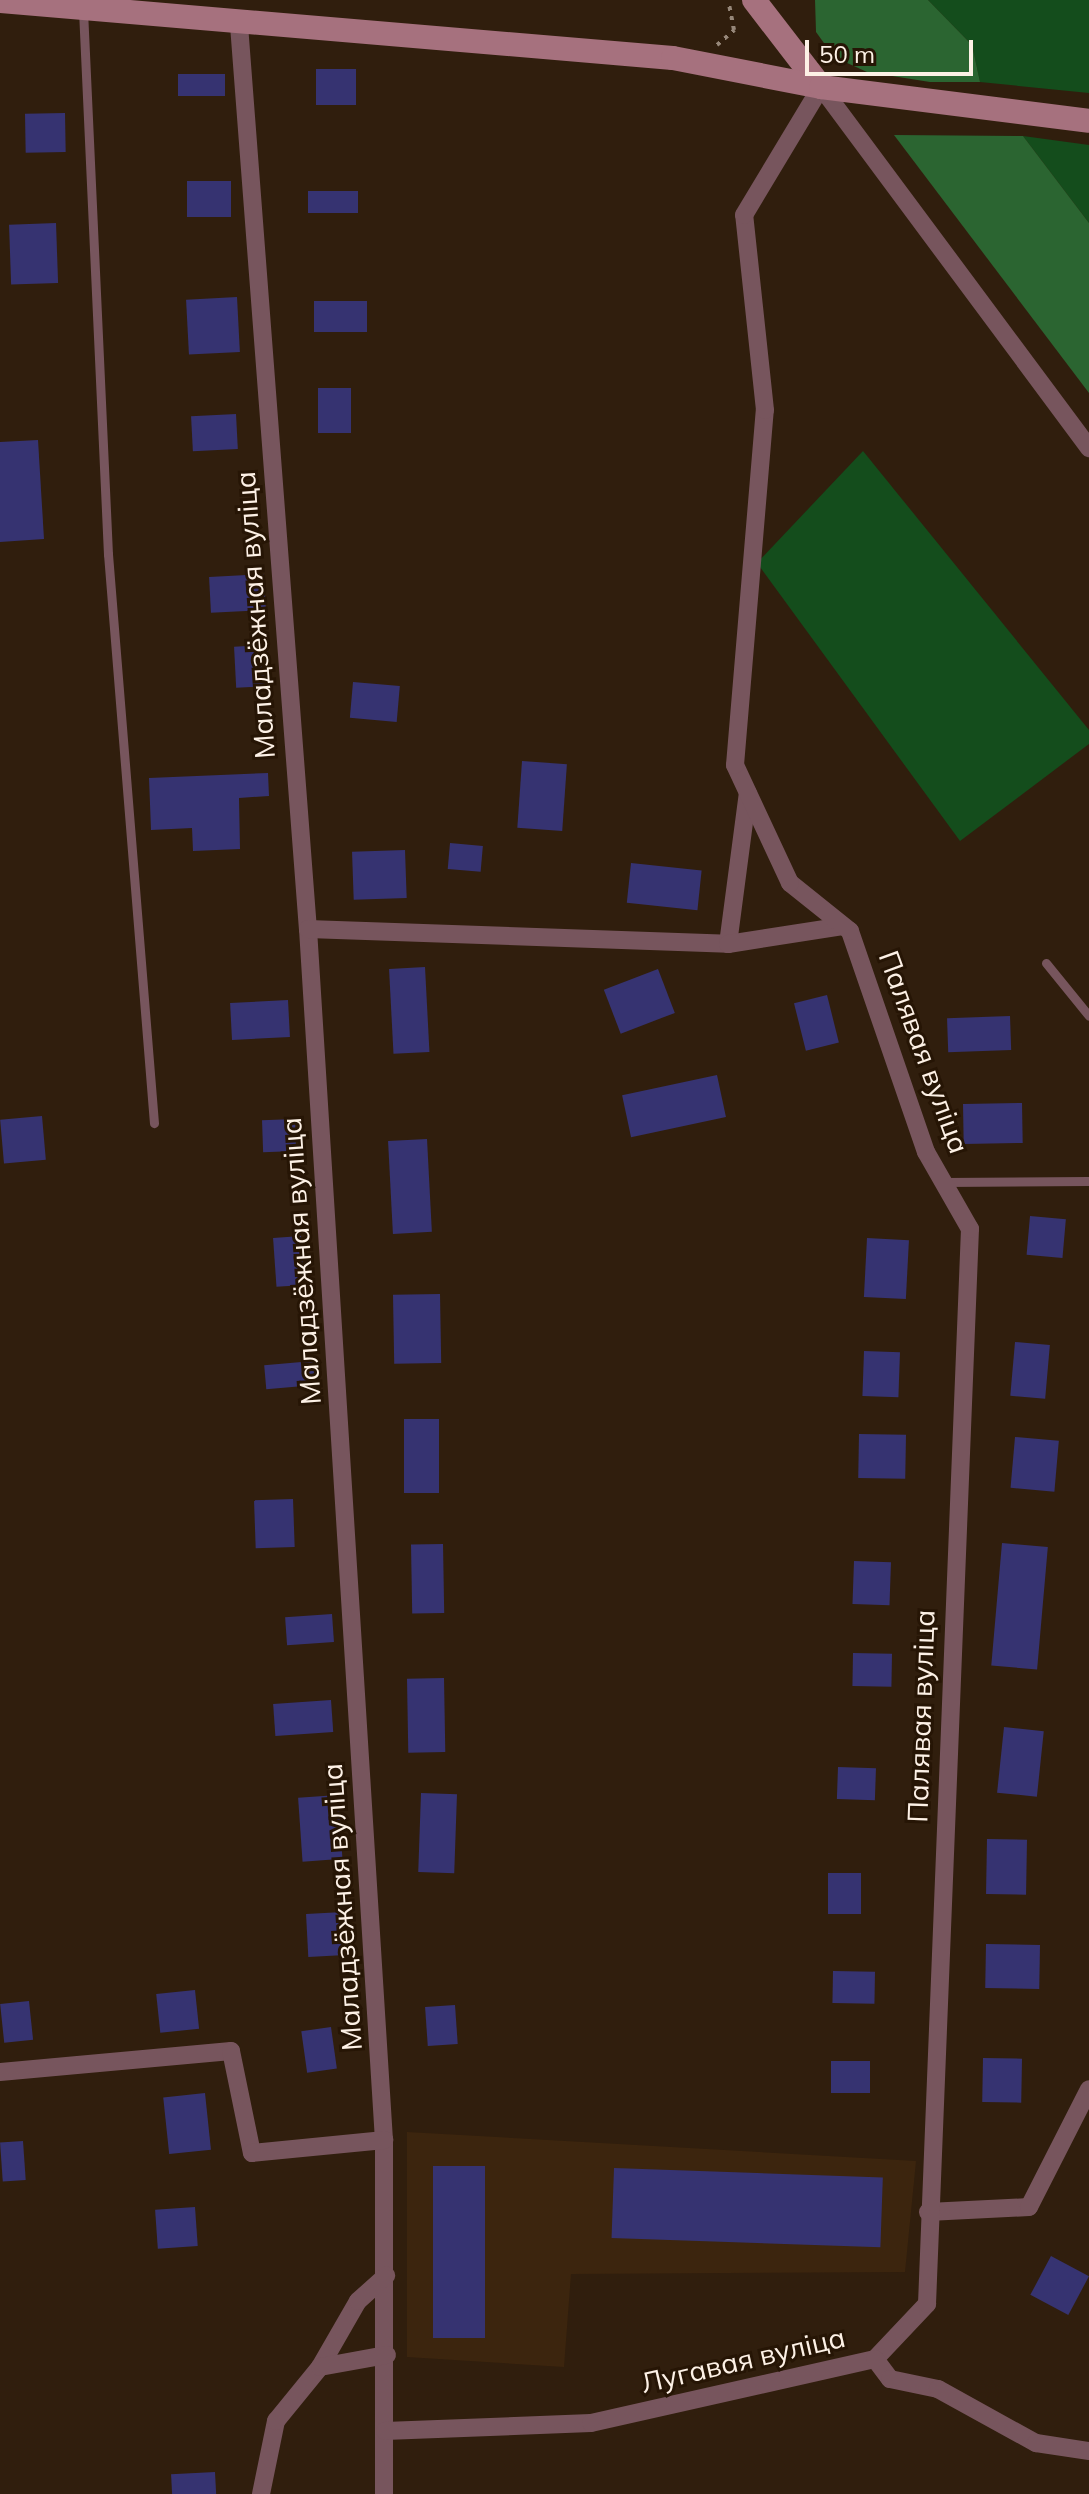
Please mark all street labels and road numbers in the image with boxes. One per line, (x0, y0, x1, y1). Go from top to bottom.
street label: Маладзёжная вуліца (228, 470, 282, 760)
street label: Палявая вуліца (872, 946, 976, 1158)
street label: Маладзёжная вуліца (274, 1116, 328, 1406)
street label: Палявая вуліца (900, 1609, 942, 1823)
street label: Маладзёжная вуліца (315, 1762, 369, 2052)
street label: Лугавая вуліца (637, 2320, 849, 2400)

